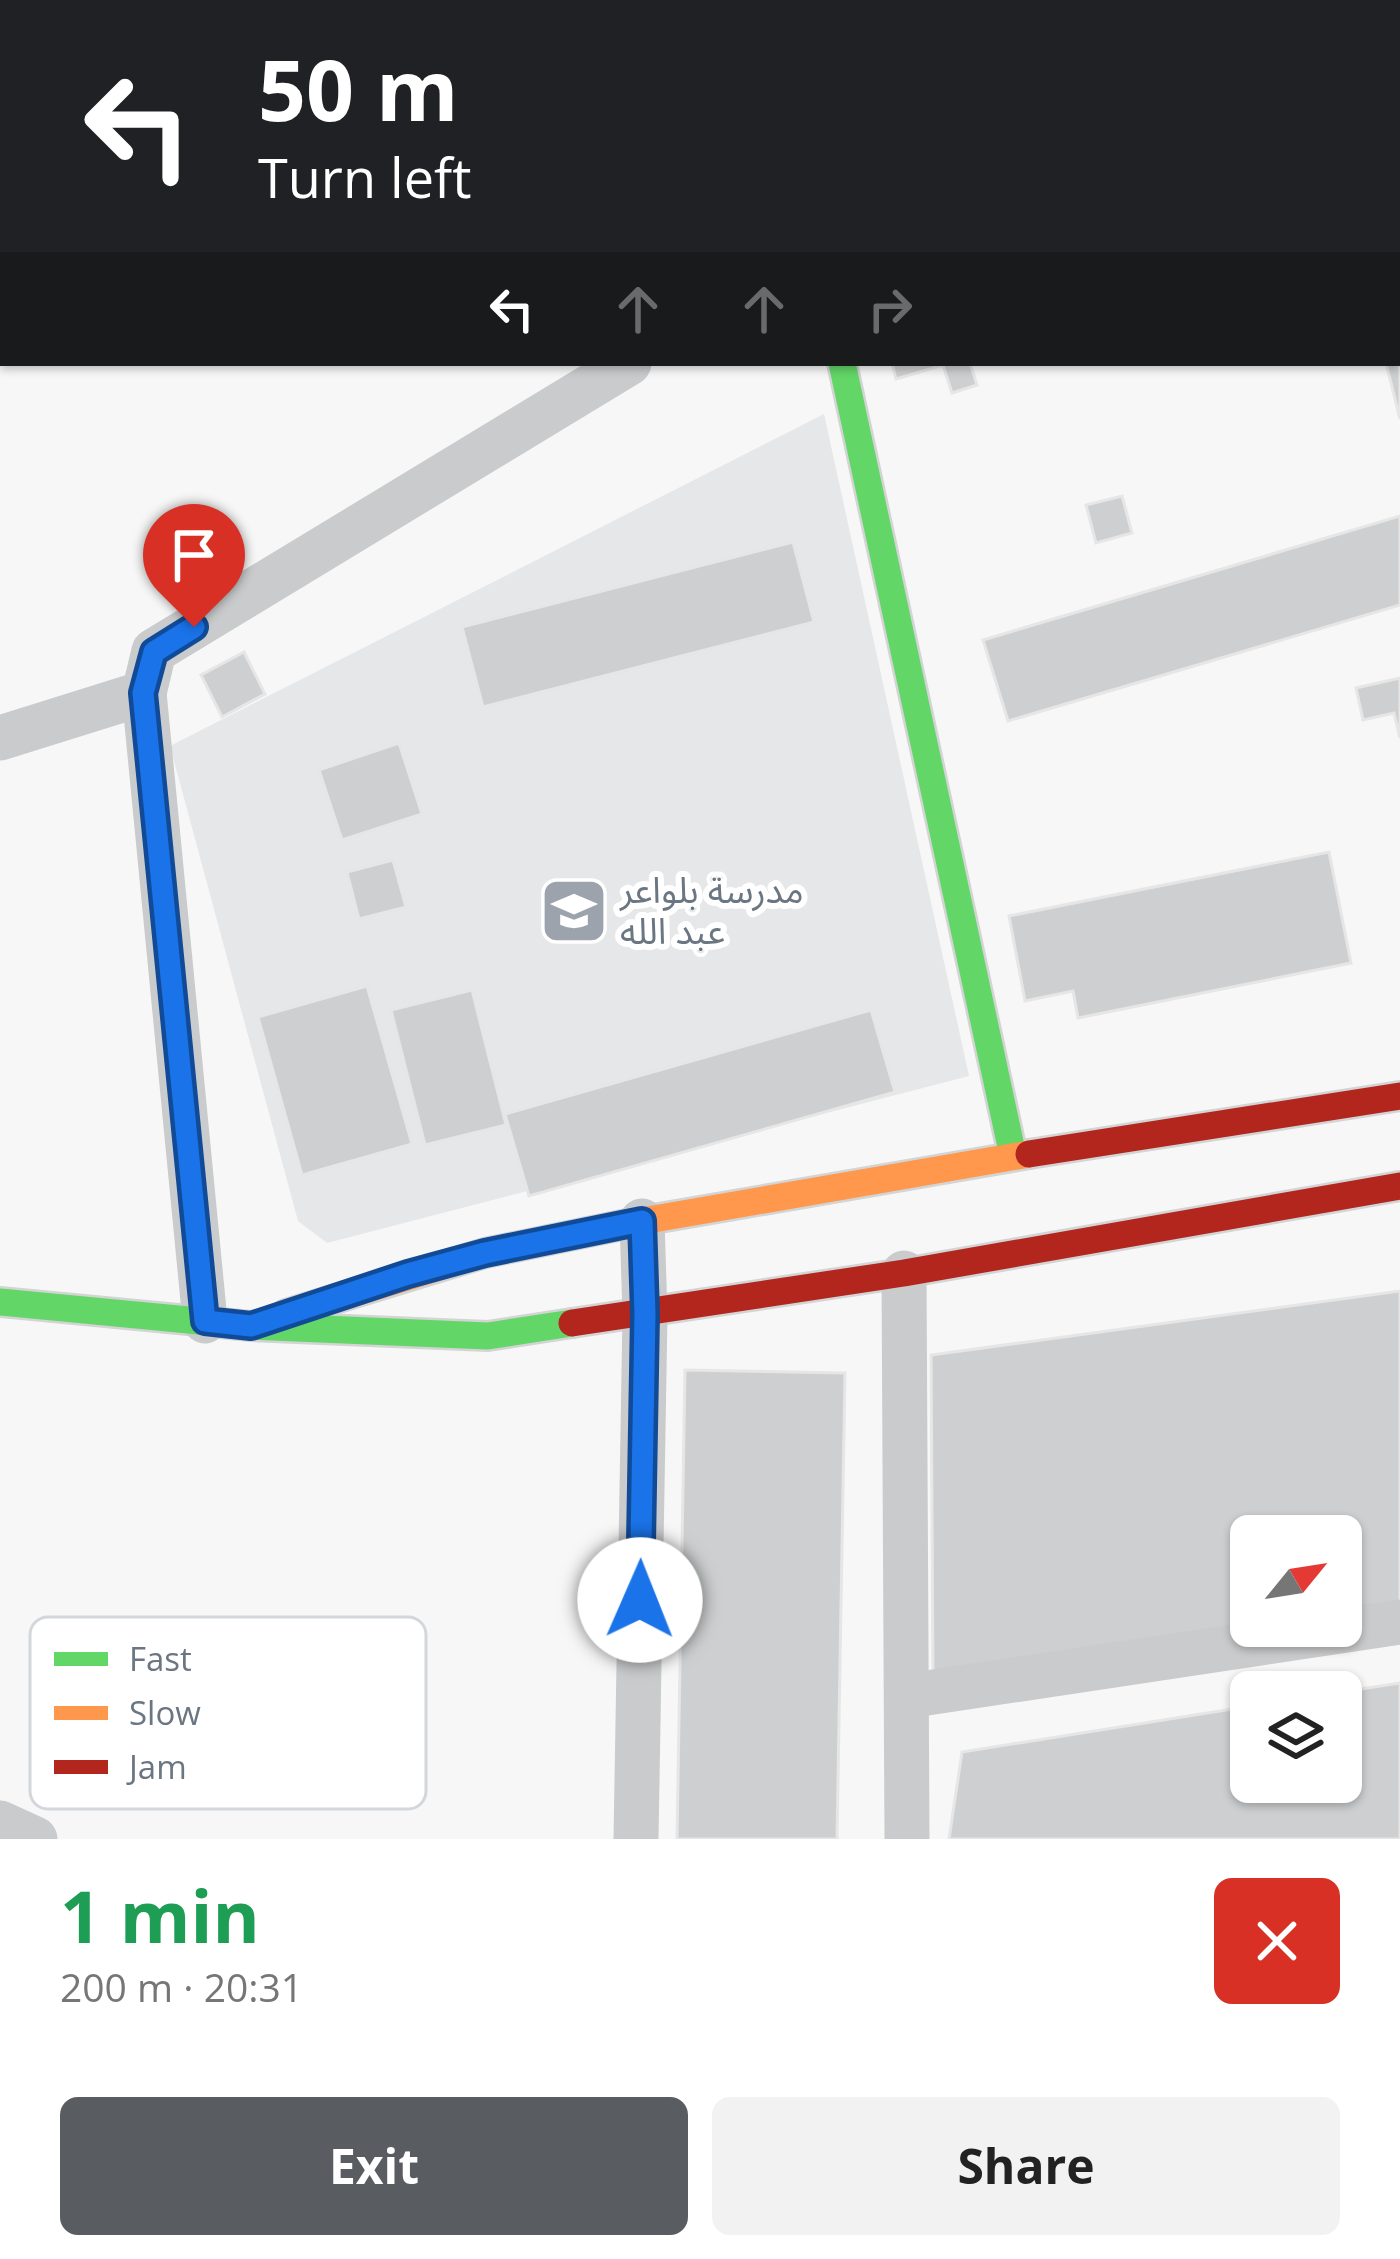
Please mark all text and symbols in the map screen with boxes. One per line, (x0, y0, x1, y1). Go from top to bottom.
text: 50 m (258, 31, 458, 146)
icon: left (60, 48, 216, 204)
text: Turn left (258, 140, 471, 214)
icon: left (479, 276, 545, 342)
icon: ahead (605, 276, 671, 342)
icon: ahead (731, 276, 797, 342)
icon: right (857, 276, 923, 342)
pin (143, 504, 245, 627)
icon: arrive (161, 522, 227, 588)
place label: مدرسة بلواعر عبد الله (619, 865, 804, 955)
school or university icon: مدرسة بلواعر عبد الله (539, 876, 609, 946)
north arrow (1230, 1515, 1362, 1647)
map controls (1230, 1515, 1362, 1803)
position arrow (577, 1537, 703, 1663)
legend (30, 1617, 426, 1809)
text: Fast (129, 1636, 192, 1681)
button: layers (1230, 1671, 1362, 1803)
text: Slow (129, 1690, 201, 1735)
text: Jam (126, 1744, 187, 1789)
text: 1 min (60, 1866, 260, 1964)
button: close (1214, 1878, 1340, 2004)
text: 200 m · 20:31 (60, 1960, 303, 2013)
button: Exit (60, 2097, 688, 2235)
button: Share (712, 2097, 1340, 2235)

